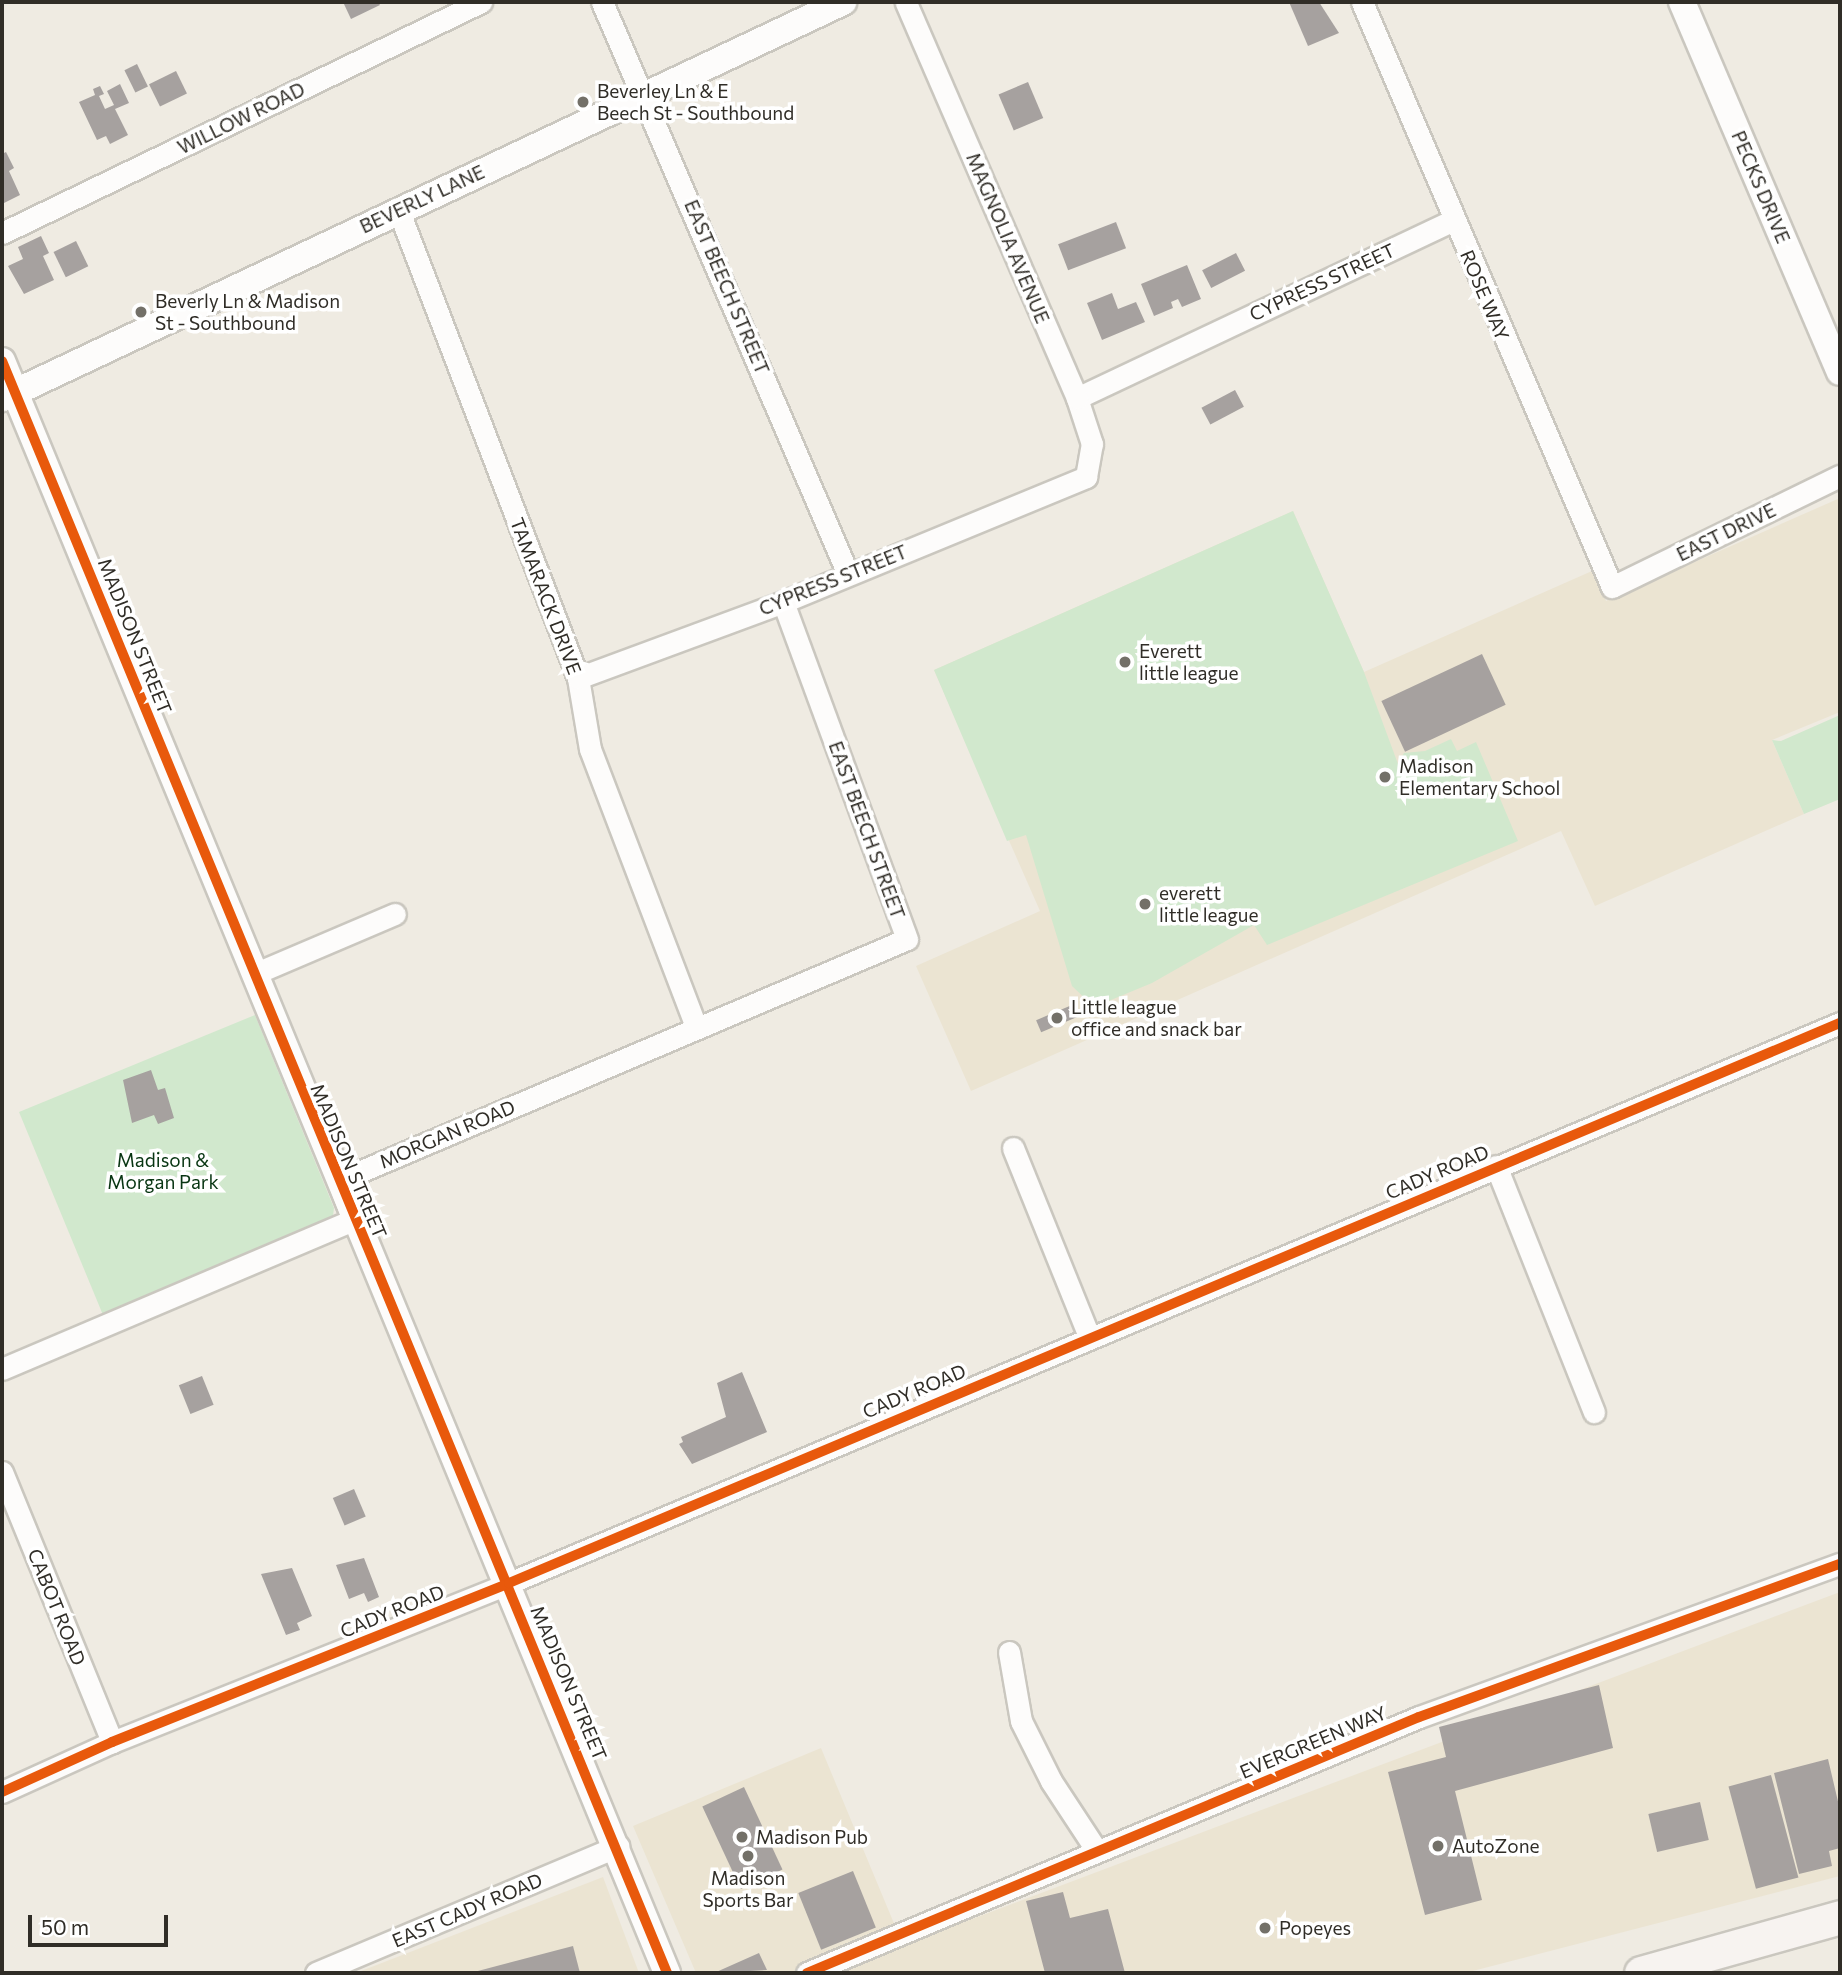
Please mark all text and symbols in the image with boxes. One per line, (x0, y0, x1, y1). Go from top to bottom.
street label: WILLOW ROAD (174, 77, 308, 159)
place label: Beverley Ln & E Beech St - Southbound (597, 80, 794, 124)
marker: Beverley Ln & E Beech St - Southbound (575, 94, 591, 110)
street label: PECKS DRIVE (1727, 127, 1795, 247)
street label: MAGNOLIA AVENUE (962, 149, 1054, 327)
street label: BEVERLY LANE (356, 160, 488, 238)
street label: EAST BEECH STREET (680, 196, 774, 378)
street label: CYPRESS STREET (1246, 238, 1398, 326)
street label: ROSE WAY (1456, 246, 1514, 344)
place label: Beverly Ln & Madison St - Southbound (155, 290, 340, 334)
marker: Beverly Ln & Madison St - Southbound (133, 304, 149, 320)
street label: EAST DRIVE (1673, 498, 1779, 566)
street label: TAMARACK DRIVE (506, 514, 586, 678)
street label: CYPRESS STREET (756, 540, 910, 620)
street label: MADISON STREET (93, 555, 177, 717)
place label: Everett little league (1139, 640, 1238, 684)
marker: Everett little league (1117, 654, 1133, 670)
street label: EAST BEECH STREET (824, 738, 910, 922)
place label: Madison Elementary School (1399, 755, 1560, 799)
marker: Madison Elementary School (1377, 769, 1393, 785)
place label: everett little league (1159, 882, 1258, 926)
marker: everett little league (1137, 896, 1153, 912)
place label: Little league office and snack bar (1071, 996, 1242, 1040)
marker: Little league office and snack bar (1049, 1010, 1065, 1026)
street label: MADISON STREET (306, 1080, 392, 1242)
street label: MORGAN ROAD (376, 1095, 518, 1173)
street label: CADY ROAD (1382, 1140, 1492, 1204)
park label: Madison & Morgan Park (107, 1149, 219, 1193)
street label: CADY ROAD (859, 1359, 969, 1423)
street label: CABOT ROAD (23, 1545, 91, 1669)
street label: CADY ROAD (337, 1580, 447, 1642)
street label: MADISON STREET (526, 1602, 612, 1764)
street label: EVERGREEN WAY (1236, 1701, 1390, 1783)
place label: Madison Pub (756, 1826, 868, 1848)
marker: Madison Pub (734, 1829, 750, 1845)
place label: AutoZone (1452, 1835, 1540, 1857)
marker: AutoZone (1430, 1838, 1446, 1854)
marker: Madison Sports Bar (740, 1848, 756, 1864)
place label: Madison Sports Bar (702, 1867, 794, 1911)
street label: EAST CADY ROAD (388, 1868, 546, 1952)
scale bar (32, 1902, 172, 1946)
text: 50 m (41, 1914, 89, 1939)
place label: Popeyes (1279, 1917, 1351, 1939)
marker: Popeyes (1257, 1920, 1273, 1936)

